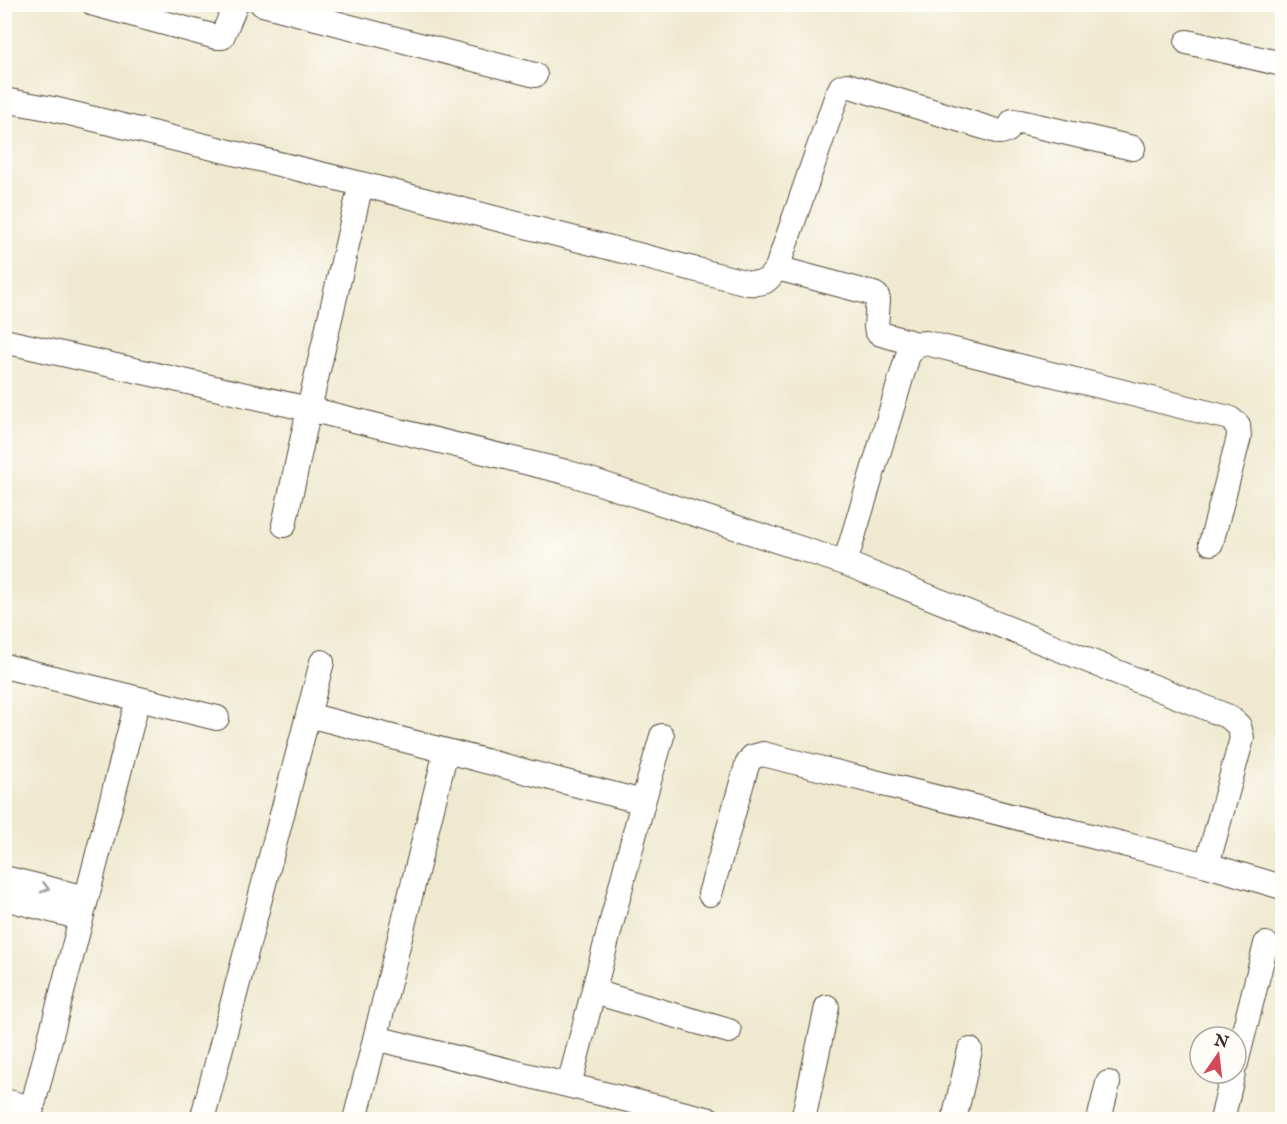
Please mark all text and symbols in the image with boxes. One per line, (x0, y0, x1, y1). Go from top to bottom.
one-way arrow (40, 880, 50, 893)
north arrow (1188, 1025, 1248, 1085)
text: N (1211, 1031, 1230, 1054)

